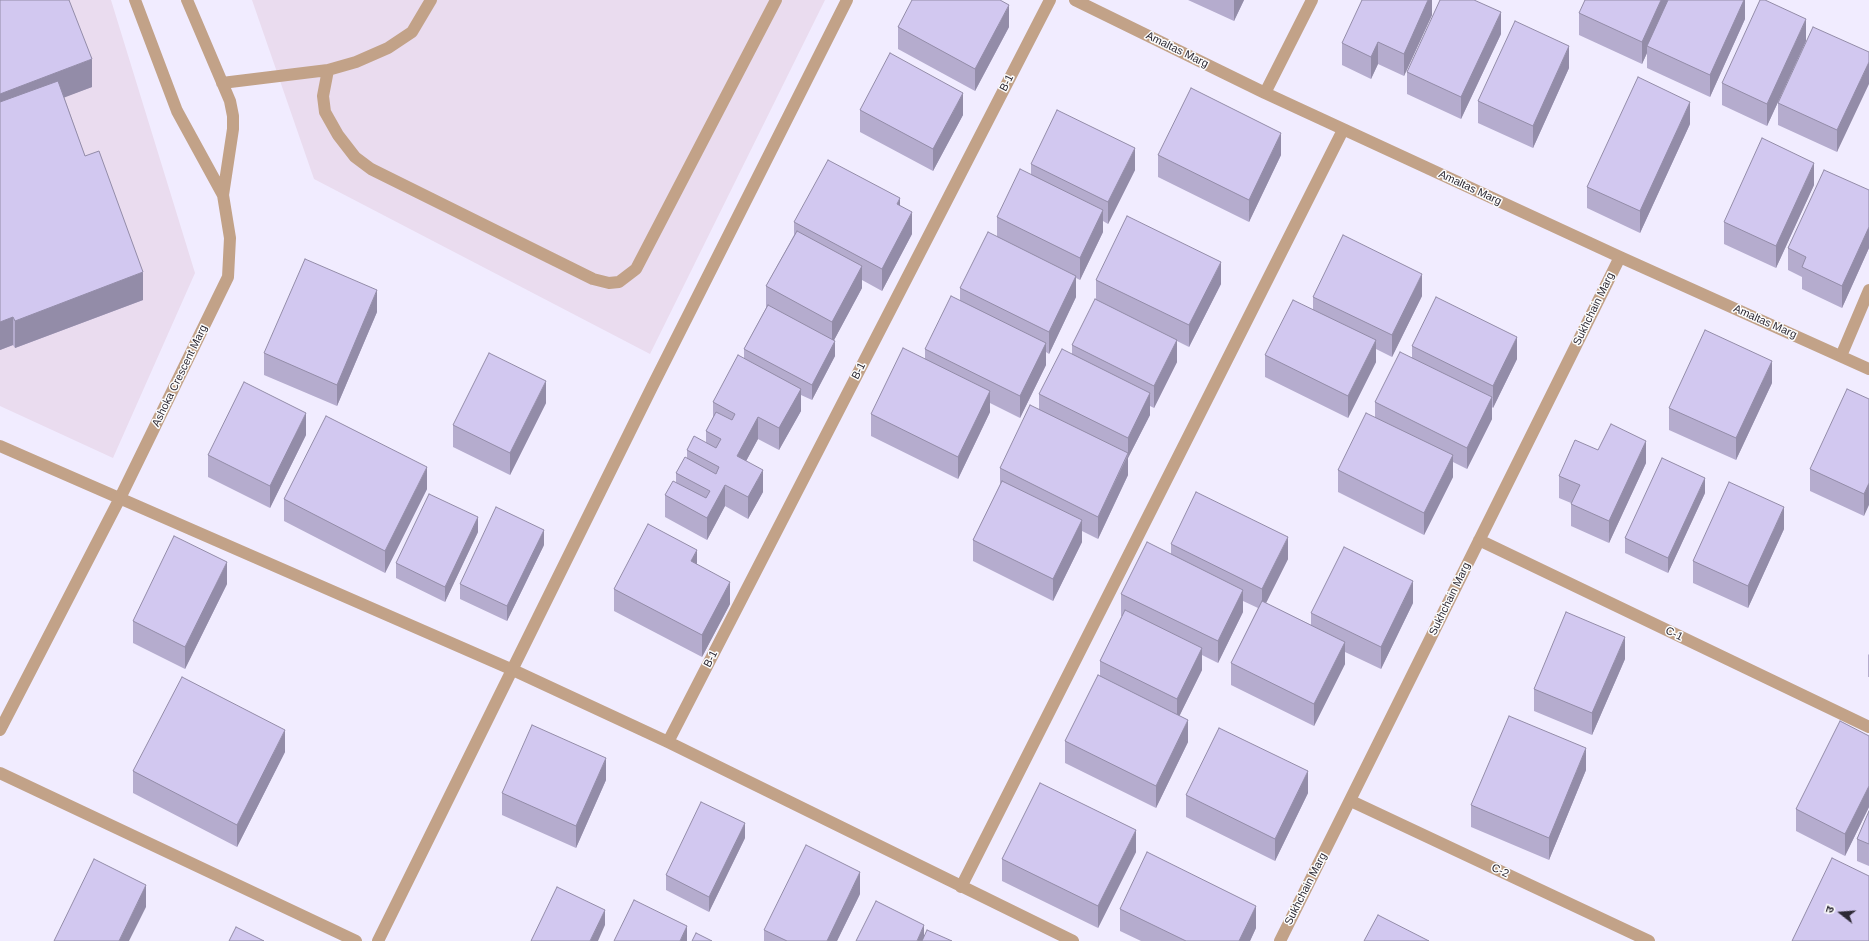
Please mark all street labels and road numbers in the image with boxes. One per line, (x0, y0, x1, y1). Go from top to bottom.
street label: Amaltas Marg (1144, 29, 1210, 71)
street label: B-1 (997, 72, 1017, 94)
street label: Amaltas Marg (1436, 168, 1504, 208)
street label: Sukhchain Marg (1571, 270, 1617, 348)
street label: Amaltas Marg (1731, 302, 1799, 342)
street label: Ashoka Crescent Marg (150, 323, 210, 429)
street label: B-1 (849, 360, 869, 382)
street label: Sukhchain Marg (1427, 560, 1473, 638)
street label: C-1 (1663, 624, 1685, 644)
street label: B-1 (701, 648, 721, 670)
street label: Sukhchain Marg (1282, 851, 1330, 927)
street label: C-2 (1489, 861, 1511, 881)

